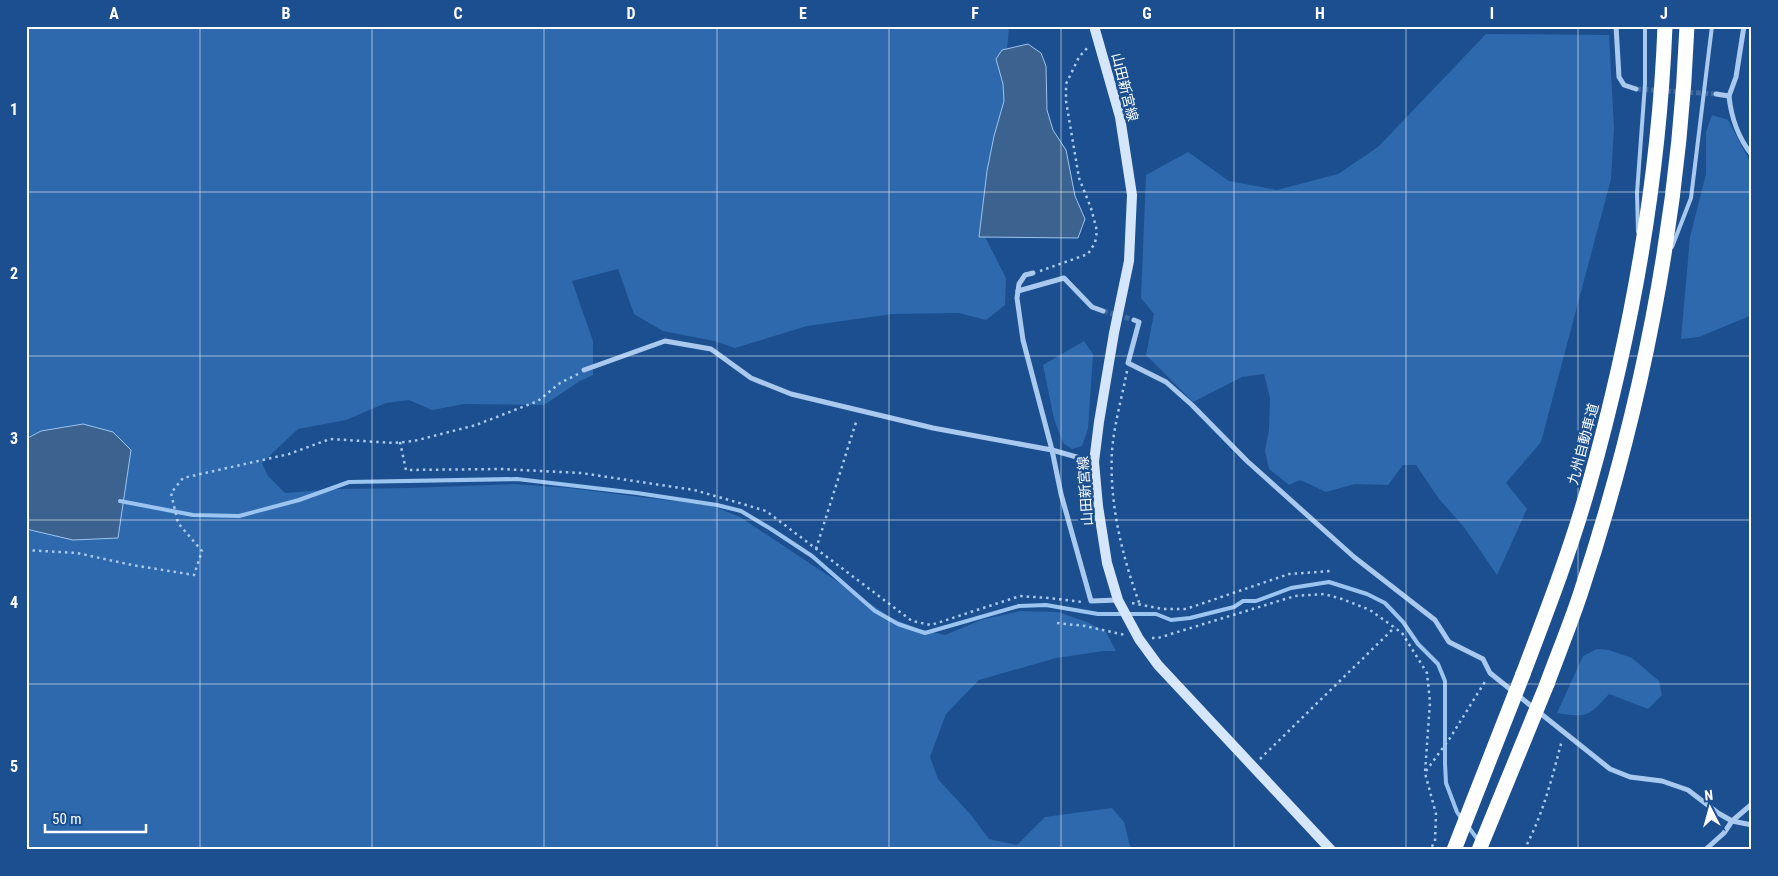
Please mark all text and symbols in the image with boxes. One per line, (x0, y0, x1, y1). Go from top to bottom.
text: A (109, 4, 119, 23)
text: B (282, 4, 291, 23)
text: C (453, 4, 463, 23)
text: D (626, 4, 636, 23)
text: E (799, 4, 807, 23)
text: F (971, 4, 979, 23)
text: G (1142, 4, 1152, 23)
text: H (1315, 4, 1325, 23)
text: I (1490, 4, 1494, 23)
text: J (1660, 4, 1668, 23)
street label: 山田新宮線 (1109, 51, 1141, 123)
text: 1 (10, 100, 18, 119)
text: 2 (10, 264, 18, 283)
street label: 九州自動車道 (1564, 401, 1602, 487)
text: 3 (10, 429, 18, 448)
street label: 山田新宮線 (1075, 456, 1095, 526)
text: 4 (10, 593, 18, 612)
text: 5 (10, 757, 18, 776)
north arrow (1686, 784, 1736, 834)
text: N (1704, 787, 1714, 803)
scale bar (45, 801, 146, 833)
text: 50 m (52, 810, 82, 828)

